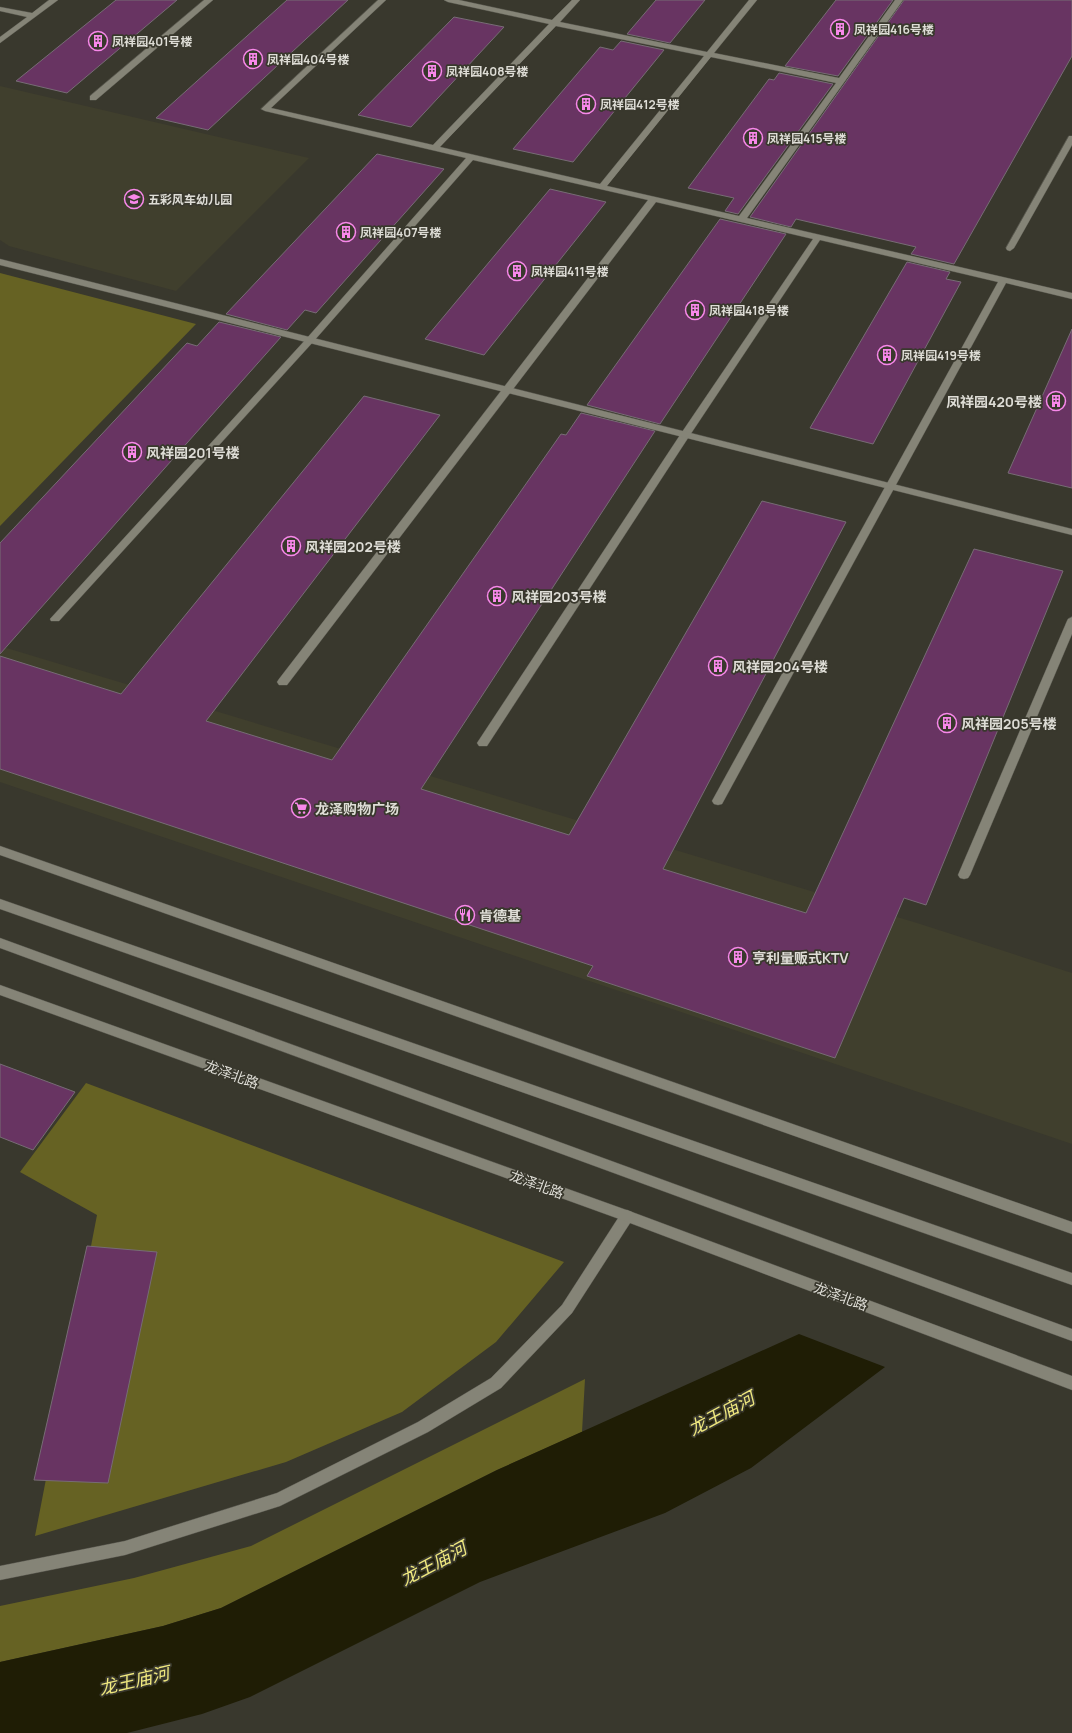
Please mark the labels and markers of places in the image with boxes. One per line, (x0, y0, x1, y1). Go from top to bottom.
building icon: 凤祥园416号楼 (829, 18, 851, 40)
place label: 凤祥园416号楼 (854, 21, 934, 38)
building icon: 凤祥园401号楼 (87, 30, 109, 52)
place label: 凤祥园401号楼 (112, 33, 192, 50)
building icon: 凤祥园404号楼 (242, 48, 264, 70)
place label: 凤祥园404号楼 (267, 51, 350, 68)
building icon: 凤祥园408号楼 (421, 60, 443, 82)
place label: 凤祥园408号楼 (446, 63, 529, 80)
building icon: 凤祥园412号楼 (575, 93, 597, 115)
place label: 凤祥园412号楼 (600, 96, 680, 113)
building icon: 凤祥园415号楼 (742, 127, 764, 149)
place label: 凤祥园415号楼 (767, 130, 847, 147)
school or university icon: 五彩风车幼儿园 (123, 188, 145, 210)
place label: 五彩风车幼儿园 (148, 191, 232, 208)
building icon: 凤祥园407号楼 (335, 221, 357, 243)
place label: 凤祥园407号楼 (360, 224, 442, 241)
building icon: 凤祥园411号楼 (506, 260, 528, 282)
place label: 凤祥园411号楼 (531, 263, 609, 280)
building icon: 凤祥园418号楼 (684, 299, 706, 321)
place label: 凤祥园418号楼 (709, 302, 789, 319)
building icon: 凤祥园419号楼 (876, 344, 898, 366)
place label: 凤祥园419号楼 (901, 347, 981, 364)
building icon: 凤祥园420号楼 (1045, 390, 1067, 412)
place label: 凤祥园420号楼 (946, 392, 1042, 411)
building icon: 风祥园201号楼 (121, 441, 143, 463)
place label: 风祥园201号楼 (146, 443, 240, 462)
building icon: 风祥园202号楼 (280, 535, 302, 557)
place label: 风祥园202号楼 (305, 537, 401, 556)
building icon: 风祥园203号楼 (486, 585, 508, 607)
place label: 风祥园203号楼 (511, 587, 607, 606)
building icon: 风祥园204号楼 (707, 655, 729, 677)
place label: 风祥园204号楼 (732, 657, 828, 676)
building icon: 风祥园205号楼 (936, 712, 958, 734)
place label: 风祥园205号楼 (961, 714, 1057, 733)
supermarket icon: 龙泽购物广场 (290, 797, 312, 819)
place label: 龙泽购物广场 (315, 799, 399, 818)
restaurant icon: 肯德基 (454, 904, 476, 926)
place label: 肯德基 (479, 906, 521, 925)
building icon: 亨利量贩式KTV (727, 946, 749, 968)
place label: 亨利量贩式KTV (752, 948, 849, 967)

